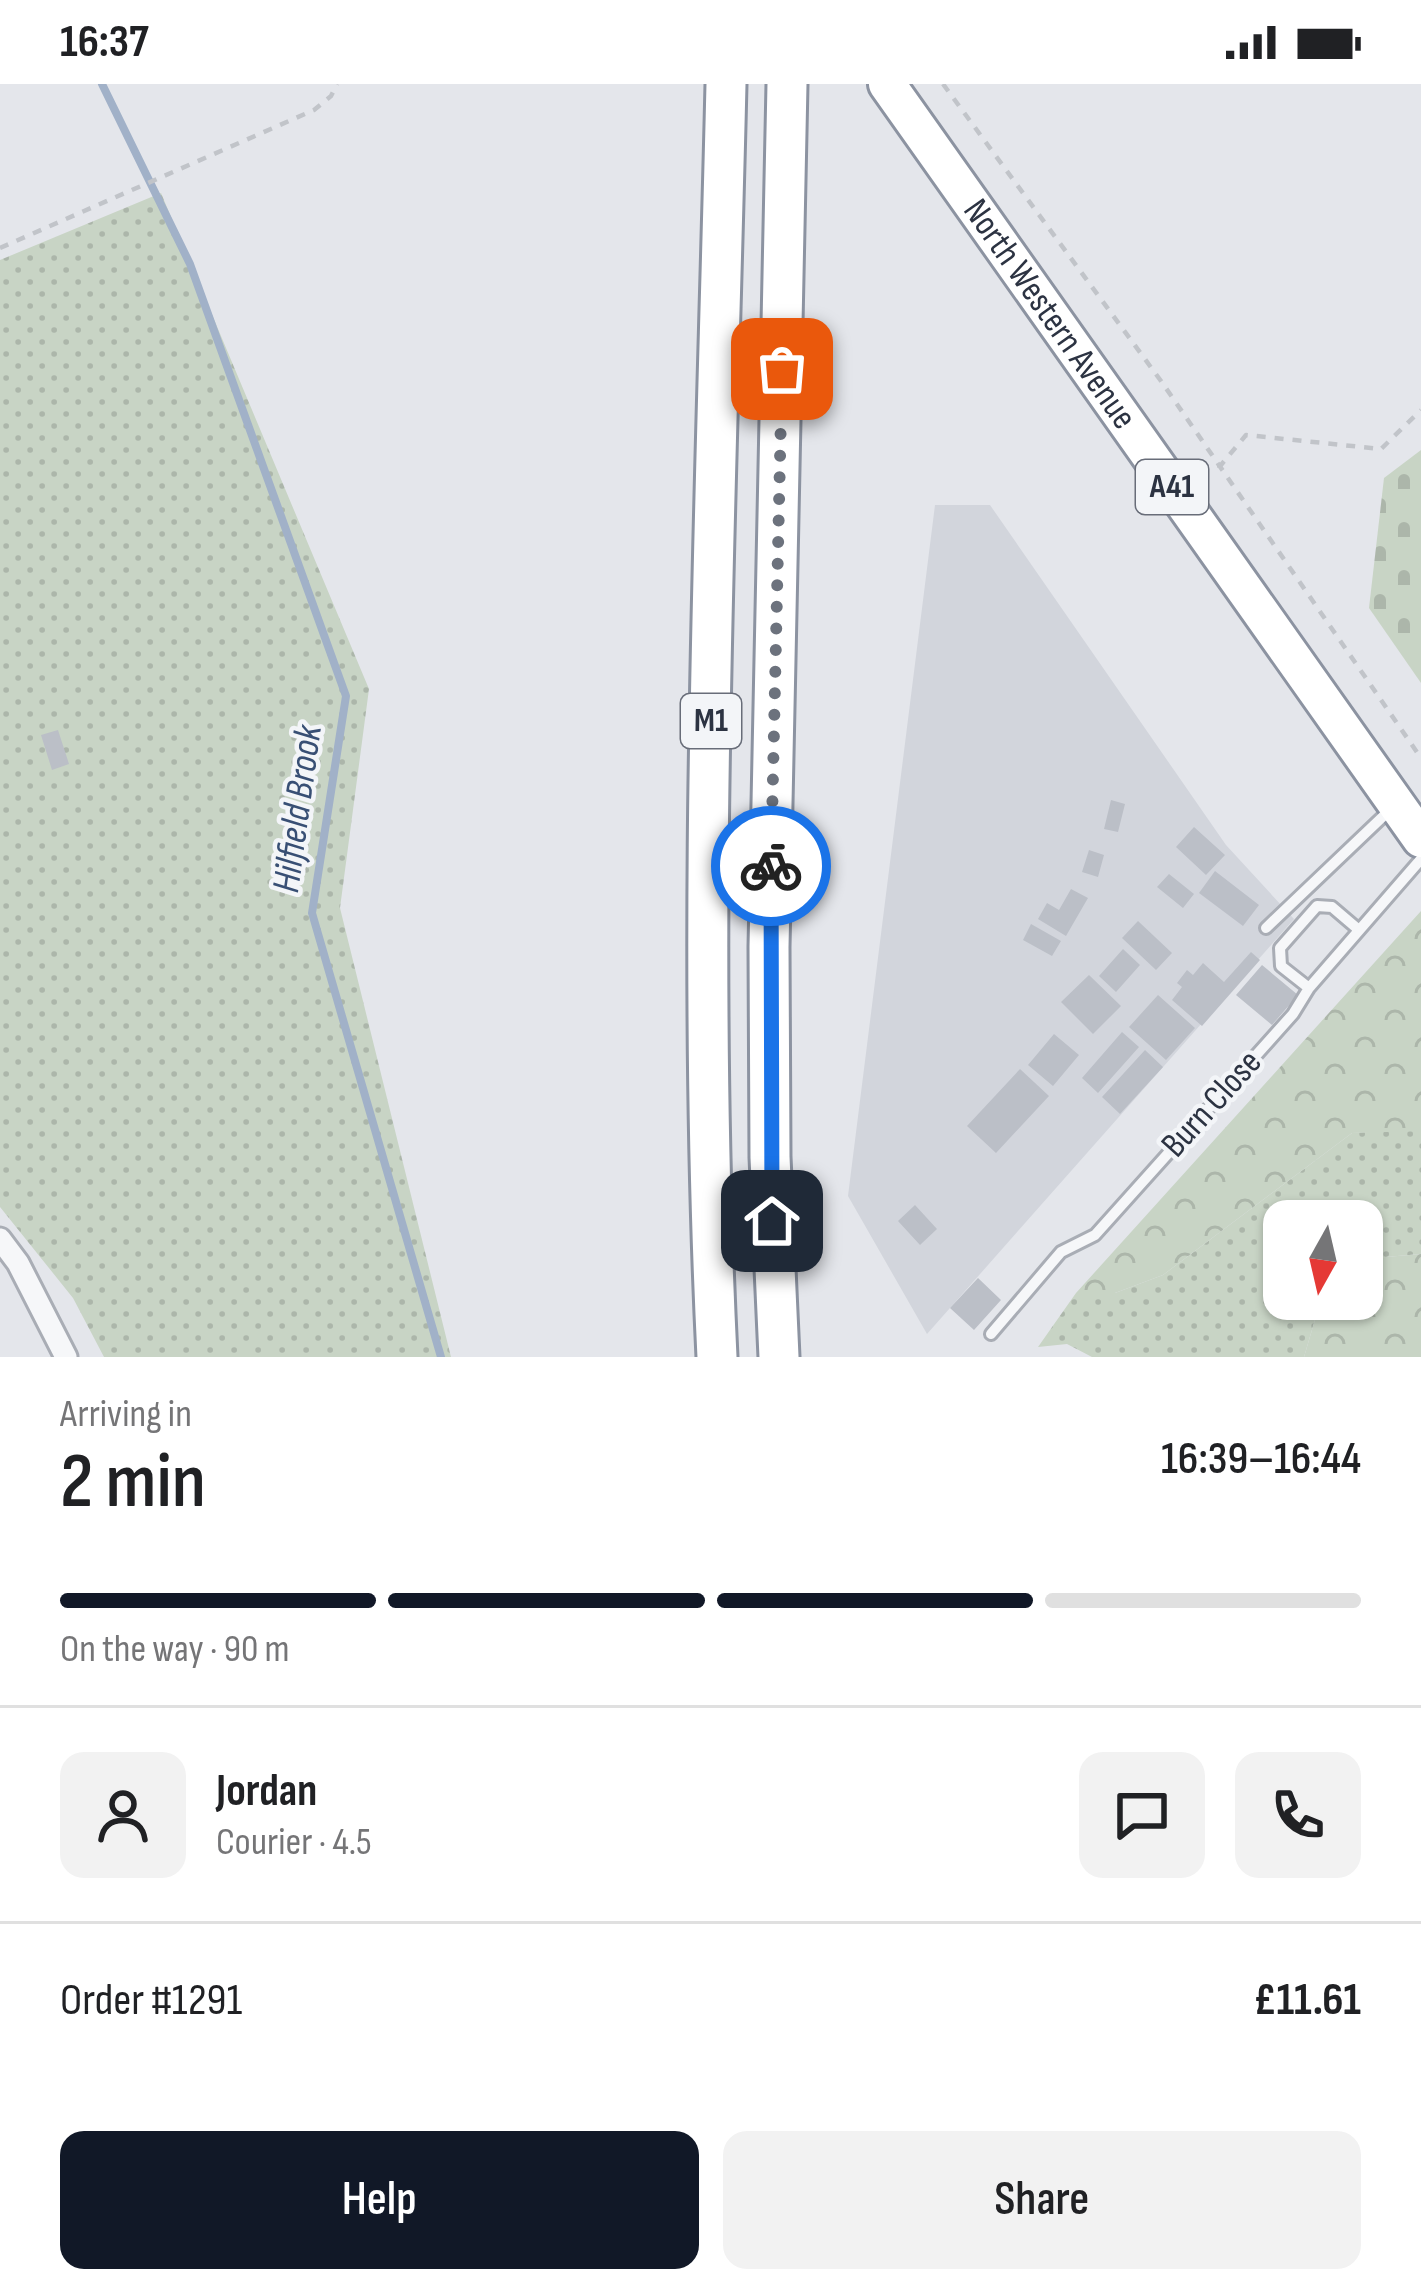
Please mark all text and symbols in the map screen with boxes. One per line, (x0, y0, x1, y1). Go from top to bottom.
text: 16:37 (60, 15, 149, 70)
street label: North Western Avenue (954, 191, 1146, 437)
pin (731, 318, 833, 420)
icon: bag (749, 336, 815, 402)
road number: A41 (1136, 460, 1208, 514)
road number: M1 (681, 694, 741, 748)
water label: Hilfield Brook (263, 721, 333, 896)
courier (711, 806, 831, 926)
icon: bike (738, 833, 804, 899)
street label: Burn Close (1153, 1042, 1271, 1166)
pin (721, 1170, 823, 1272)
icon: home (739, 1188, 805, 1254)
north arrow (1263, 1200, 1383, 1320)
map controls (1263, 1200, 1383, 1320)
text: Arriving in (60, 1391, 192, 1438)
text: 16:39–16:44 (1161, 1432, 1361, 1487)
text: 2 min (60, 1436, 206, 1529)
text: On the way · 90 m (60, 1626, 290, 1673)
button: person (60, 1752, 186, 1878)
button: chat (1079, 1752, 1205, 1878)
button: phone (1235, 1752, 1361, 1878)
text: Jordan (216, 1764, 317, 1819)
text: Courier · 4.5 (216, 1819, 372, 1866)
text: Order #1291 (60, 1973, 242, 2028)
text: £11.61 (1253, 1973, 1361, 2028)
button: Help (60, 2131, 699, 2269)
button: Share (723, 2131, 1361, 2269)

